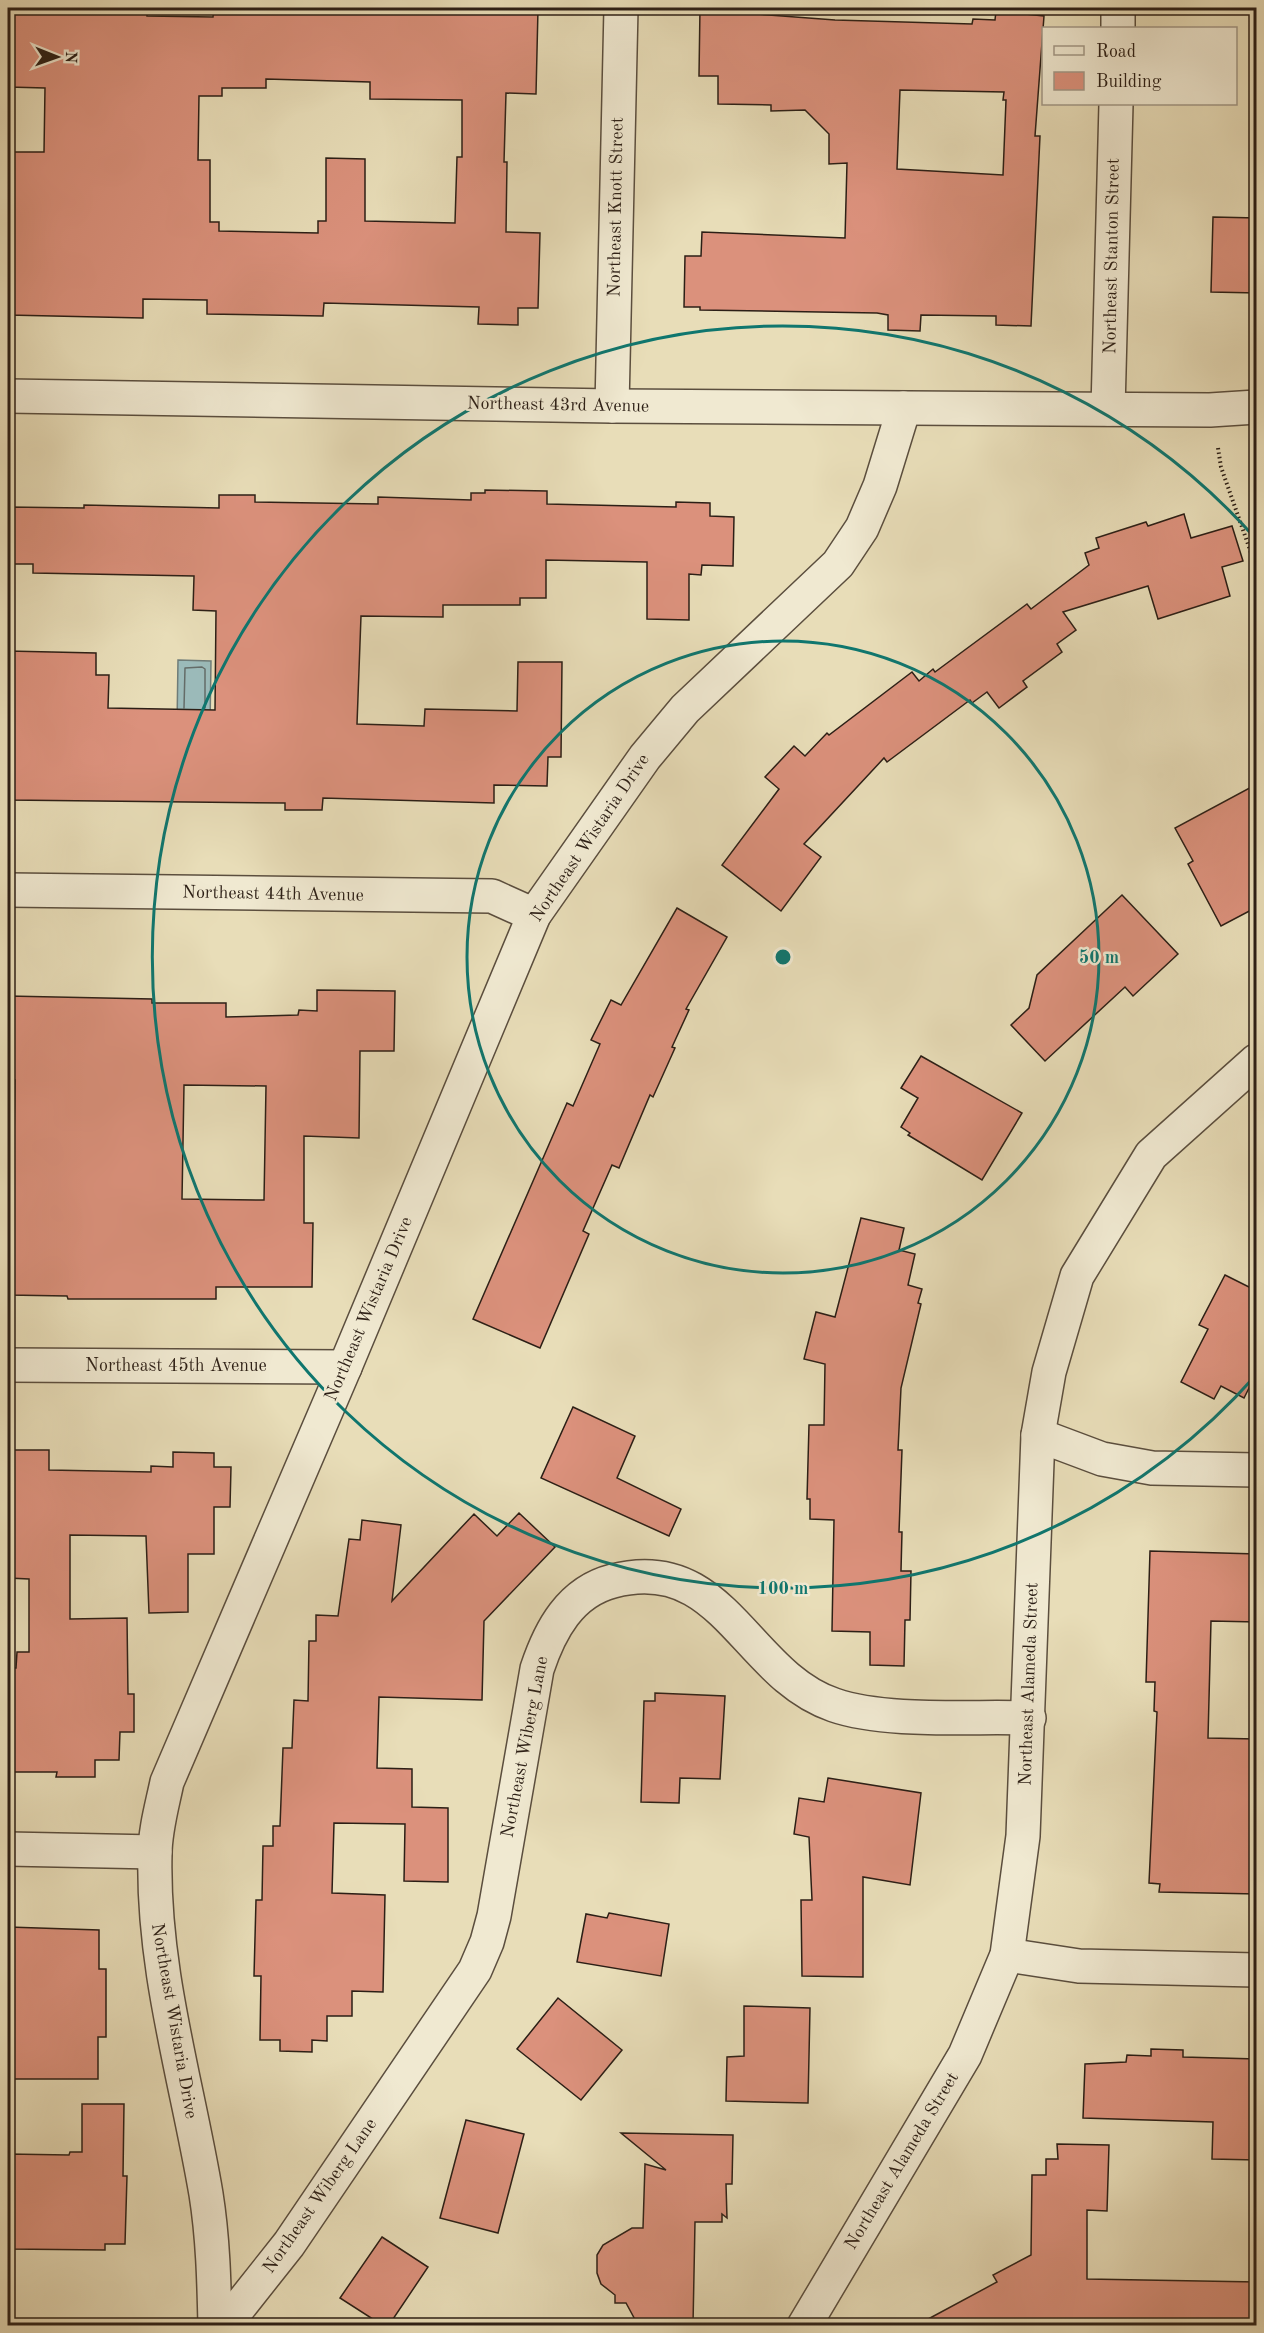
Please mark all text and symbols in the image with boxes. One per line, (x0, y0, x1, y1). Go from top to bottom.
north arrow (27, 27, 87, 87)
legend (1042, 27, 1237, 105)
text: Road (1096, 43, 1136, 61)
text: N (62, 51, 78, 64)
text: Building (1096, 73, 1162, 91)
street label: Northeast Knott Street (605, 117, 627, 297)
street label: Northeast Stanton Street (1101, 158, 1123, 354)
street label: Northeast 43rd Avenue (467, 394, 649, 416)
street label: Northeast Wistaria Drive (527, 751, 653, 925)
street label: Northeast 44th Avenue (182, 883, 364, 905)
centre of rings (773, 947, 793, 967)
text: 50 m (1079, 949, 1119, 967)
street label: Northeast Wistaria Drive (322, 1214, 416, 1404)
street label: Northeast 45th Avenue (85, 1357, 267, 1375)
text: 100 m (758, 1580, 808, 1598)
street label: Northeast Alameda Street (1016, 1582, 1042, 1786)
street label: Northeast Wiberg Lane (499, 1655, 551, 1839)
street label: Northeast Wistaria Drive (148, 1922, 200, 2120)
street label: Northeast Alameda Street (842, 2069, 962, 2253)
street label: Northeast Wiberg Lane (260, 2115, 380, 2277)

